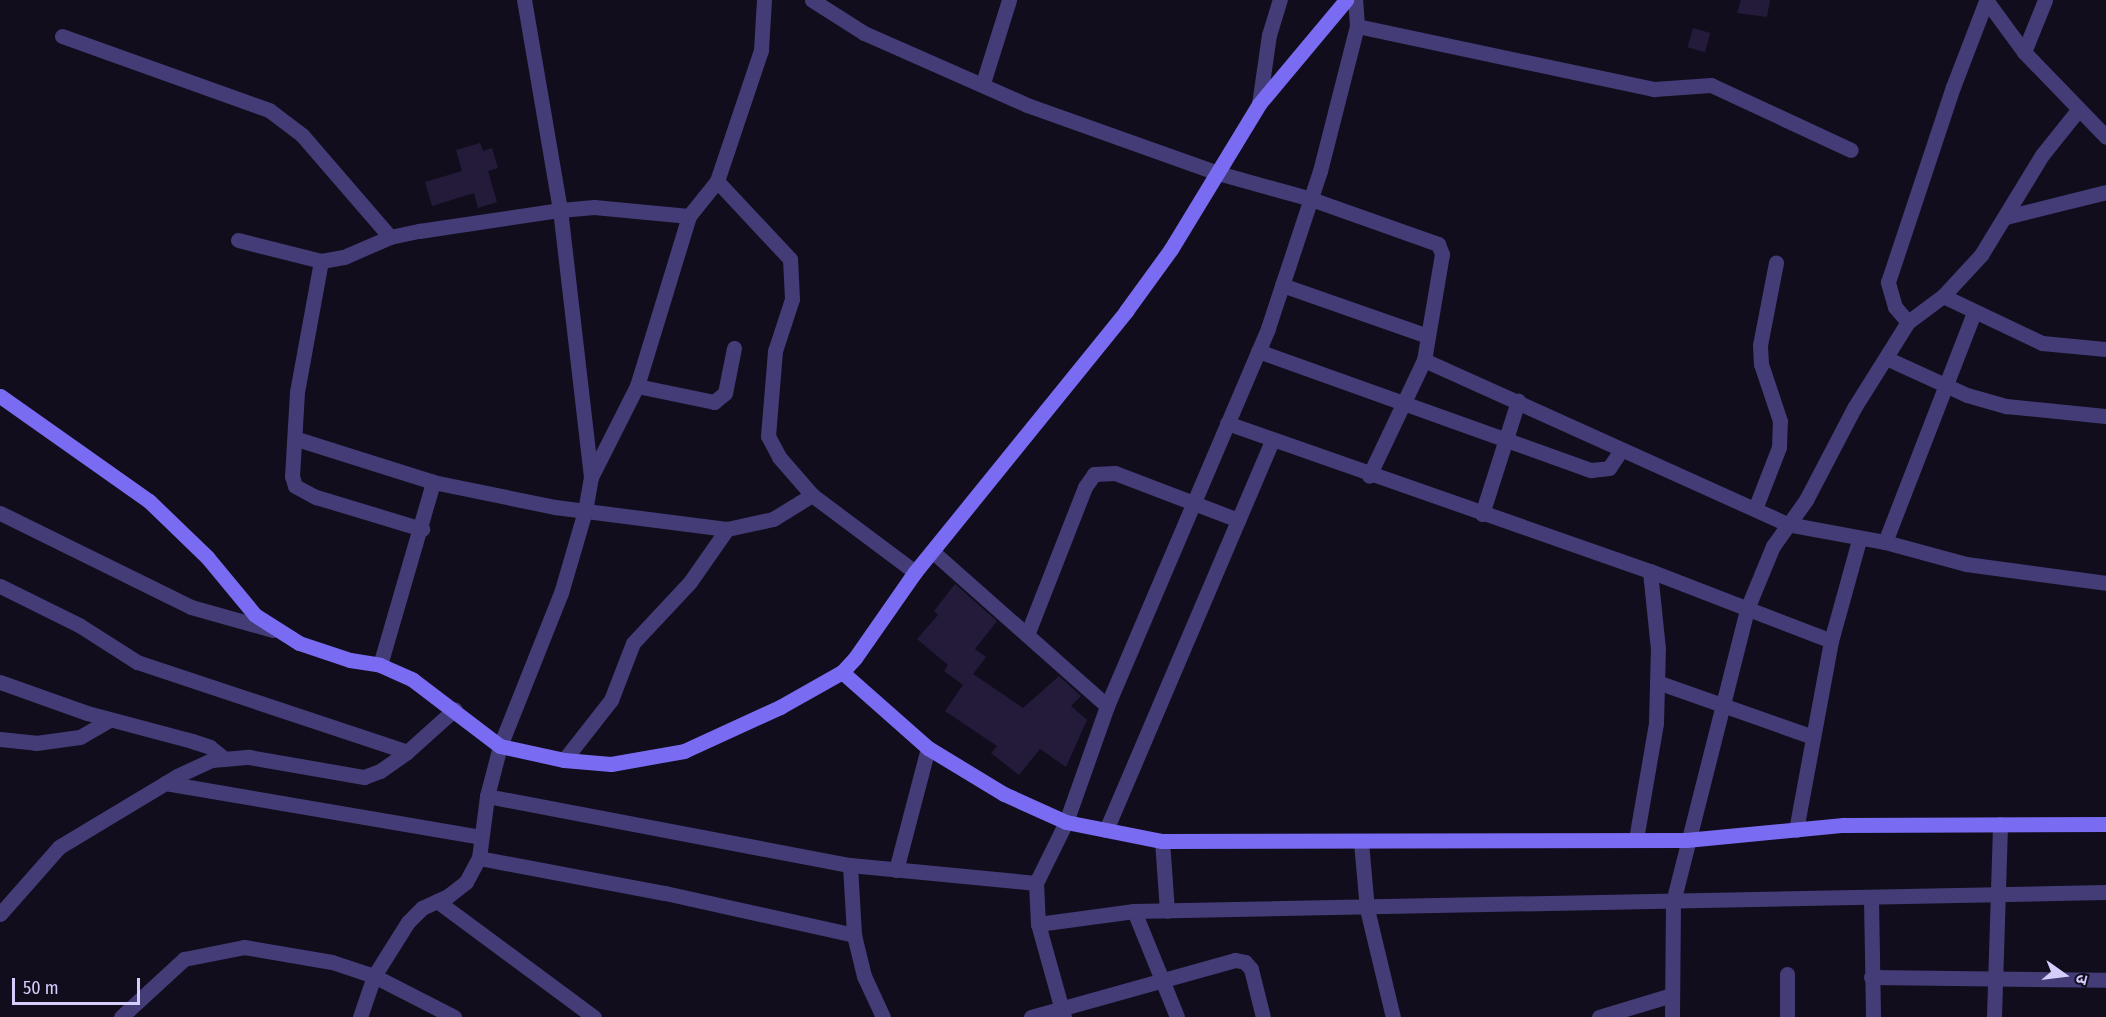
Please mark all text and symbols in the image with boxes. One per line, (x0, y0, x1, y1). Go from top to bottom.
north arrow (2034, 945, 2094, 1005)
scale bar (15, 966, 142, 1004)
text: उ (2072, 973, 2092, 986)
text: 50 m (23, 977, 59, 999)

